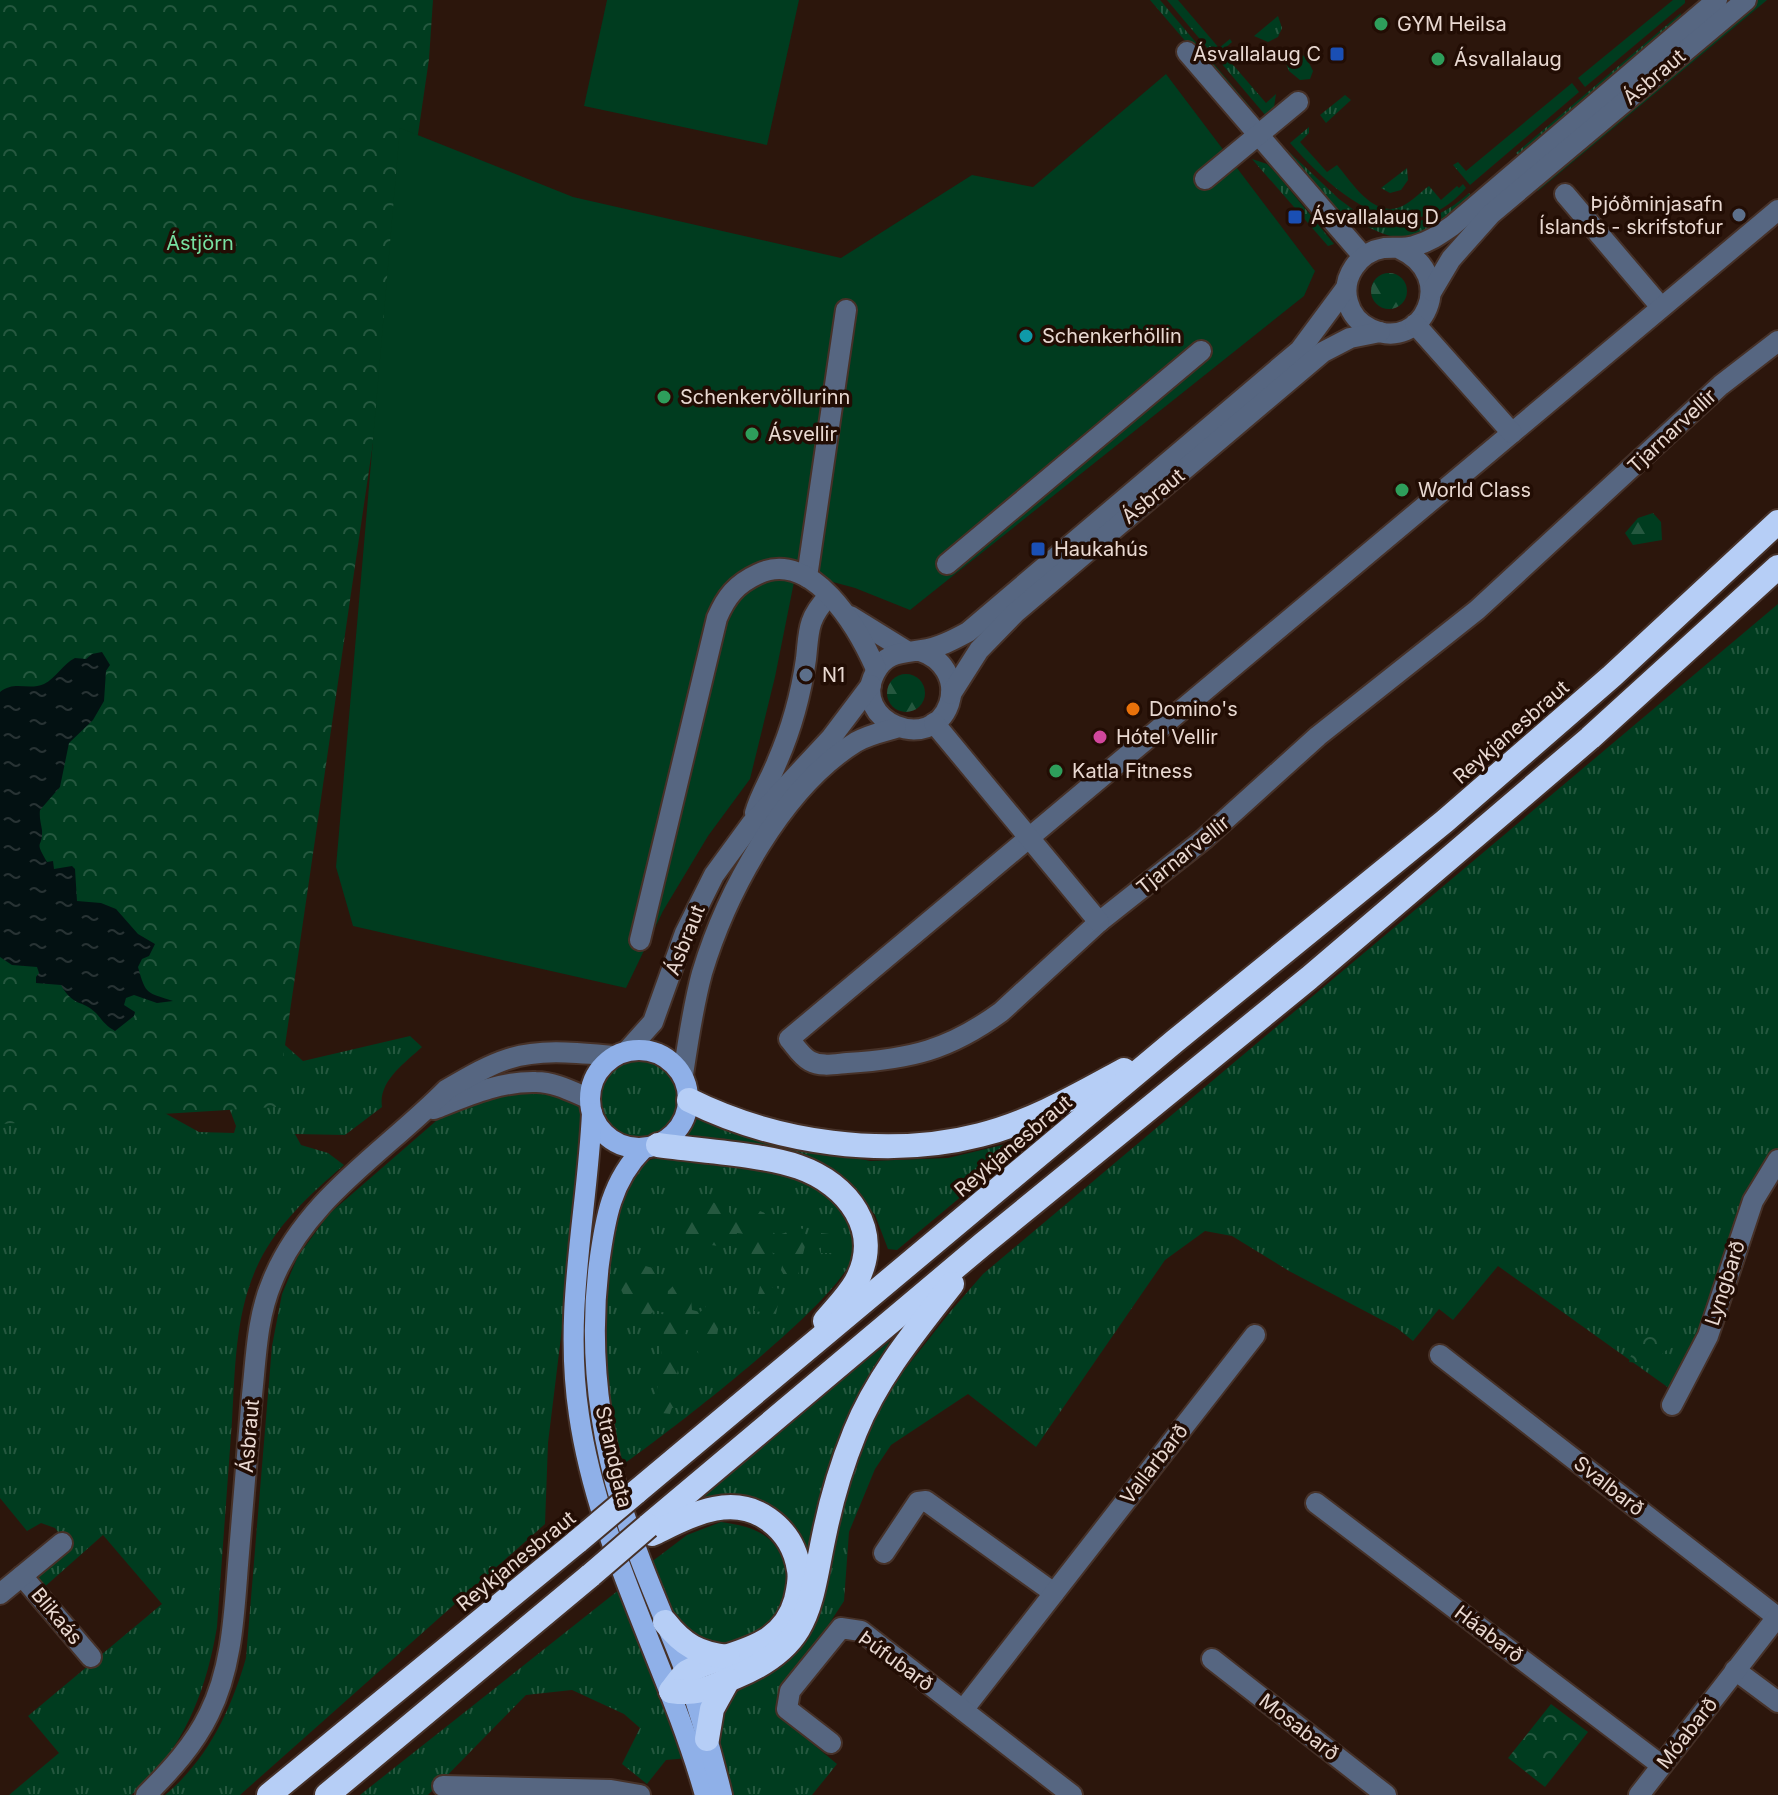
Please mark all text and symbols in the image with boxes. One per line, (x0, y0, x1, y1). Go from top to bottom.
place label: GYM Heilsa (1397, 12, 1507, 36)
marker: GYM Heilsa (1372, 15, 1390, 33)
place label: Ásvallalaug C (1193, 41, 1321, 66)
street label: Ásbraut (1617, 43, 1690, 110)
marker: Ásvallalaug C (1328, 45, 1346, 63)
place label: Ásvallalaug (1454, 46, 1562, 71)
marker: Ásvallalaug (1429, 50, 1447, 68)
place label: Þjóðminjasafn Íslands - skrifstofur (1539, 192, 1723, 239)
place label: Ásvallalaug D (1311, 204, 1439, 229)
marker: Þjóðminjasafn Íslands - skrifstofur (1730, 206, 1748, 224)
marker: Ásvallalaug D (1286, 208, 1304, 226)
park label: Ástjörn (166, 230, 234, 255)
place label: Schenkerhöllin (1042, 324, 1182, 348)
marker: Schenkerhöllin (1017, 327, 1035, 345)
street label: Tjarnarvellir (1623, 384, 1722, 478)
place label: Schenkervöllurinn (680, 385, 850, 409)
marker: Schenkervöllurinn (655, 388, 673, 406)
place label: Ásvellir (768, 421, 837, 446)
marker: Ásvellir (743, 425, 761, 443)
street label: Ásbraut (1116, 462, 1190, 529)
place label: World Class (1418, 478, 1531, 502)
marker: World Class (1393, 481, 1411, 499)
place label: Haukahús (1054, 537, 1148, 561)
marker: Haukahús (1029, 540, 1047, 558)
place label: N1 (822, 663, 845, 687)
marker: N1 (797, 666, 815, 684)
street label: Reykjanesbraut (1448, 675, 1574, 789)
place label: Domino's (1149, 697, 1238, 721)
marker: Domino's (1124, 700, 1142, 718)
place label: Hótel Vellir (1116, 725, 1218, 749)
marker: Hótel Vellir (1091, 728, 1109, 746)
place label: Katla Fitness (1072, 759, 1193, 783)
marker: Katla Fitness (1047, 762, 1065, 780)
street label: Tjarnarvellir (1132, 810, 1235, 900)
street label: Ásbraut (659, 901, 710, 979)
street label: Reykjanesbraut (949, 1090, 1077, 1202)
street label: Lyngbarð (1700, 1238, 1750, 1328)
street label: Ásbraut (233, 1398, 264, 1474)
street label: Strandgata (591, 1404, 637, 1510)
street label: Vallarbarð (1115, 1419, 1193, 1509)
street label: Svalbarð (1569, 1451, 1649, 1521)
street label: Reykjanesbraut (452, 1506, 580, 1616)
street label: Blikaás (26, 1583, 88, 1649)
street label: Háabarð (1450, 1600, 1528, 1668)
street label: Þúfubarð (854, 1626, 938, 1696)
street label: Mosabarð (1254, 1688, 1344, 1766)
street label: Móabarð (1652, 1693, 1722, 1773)

